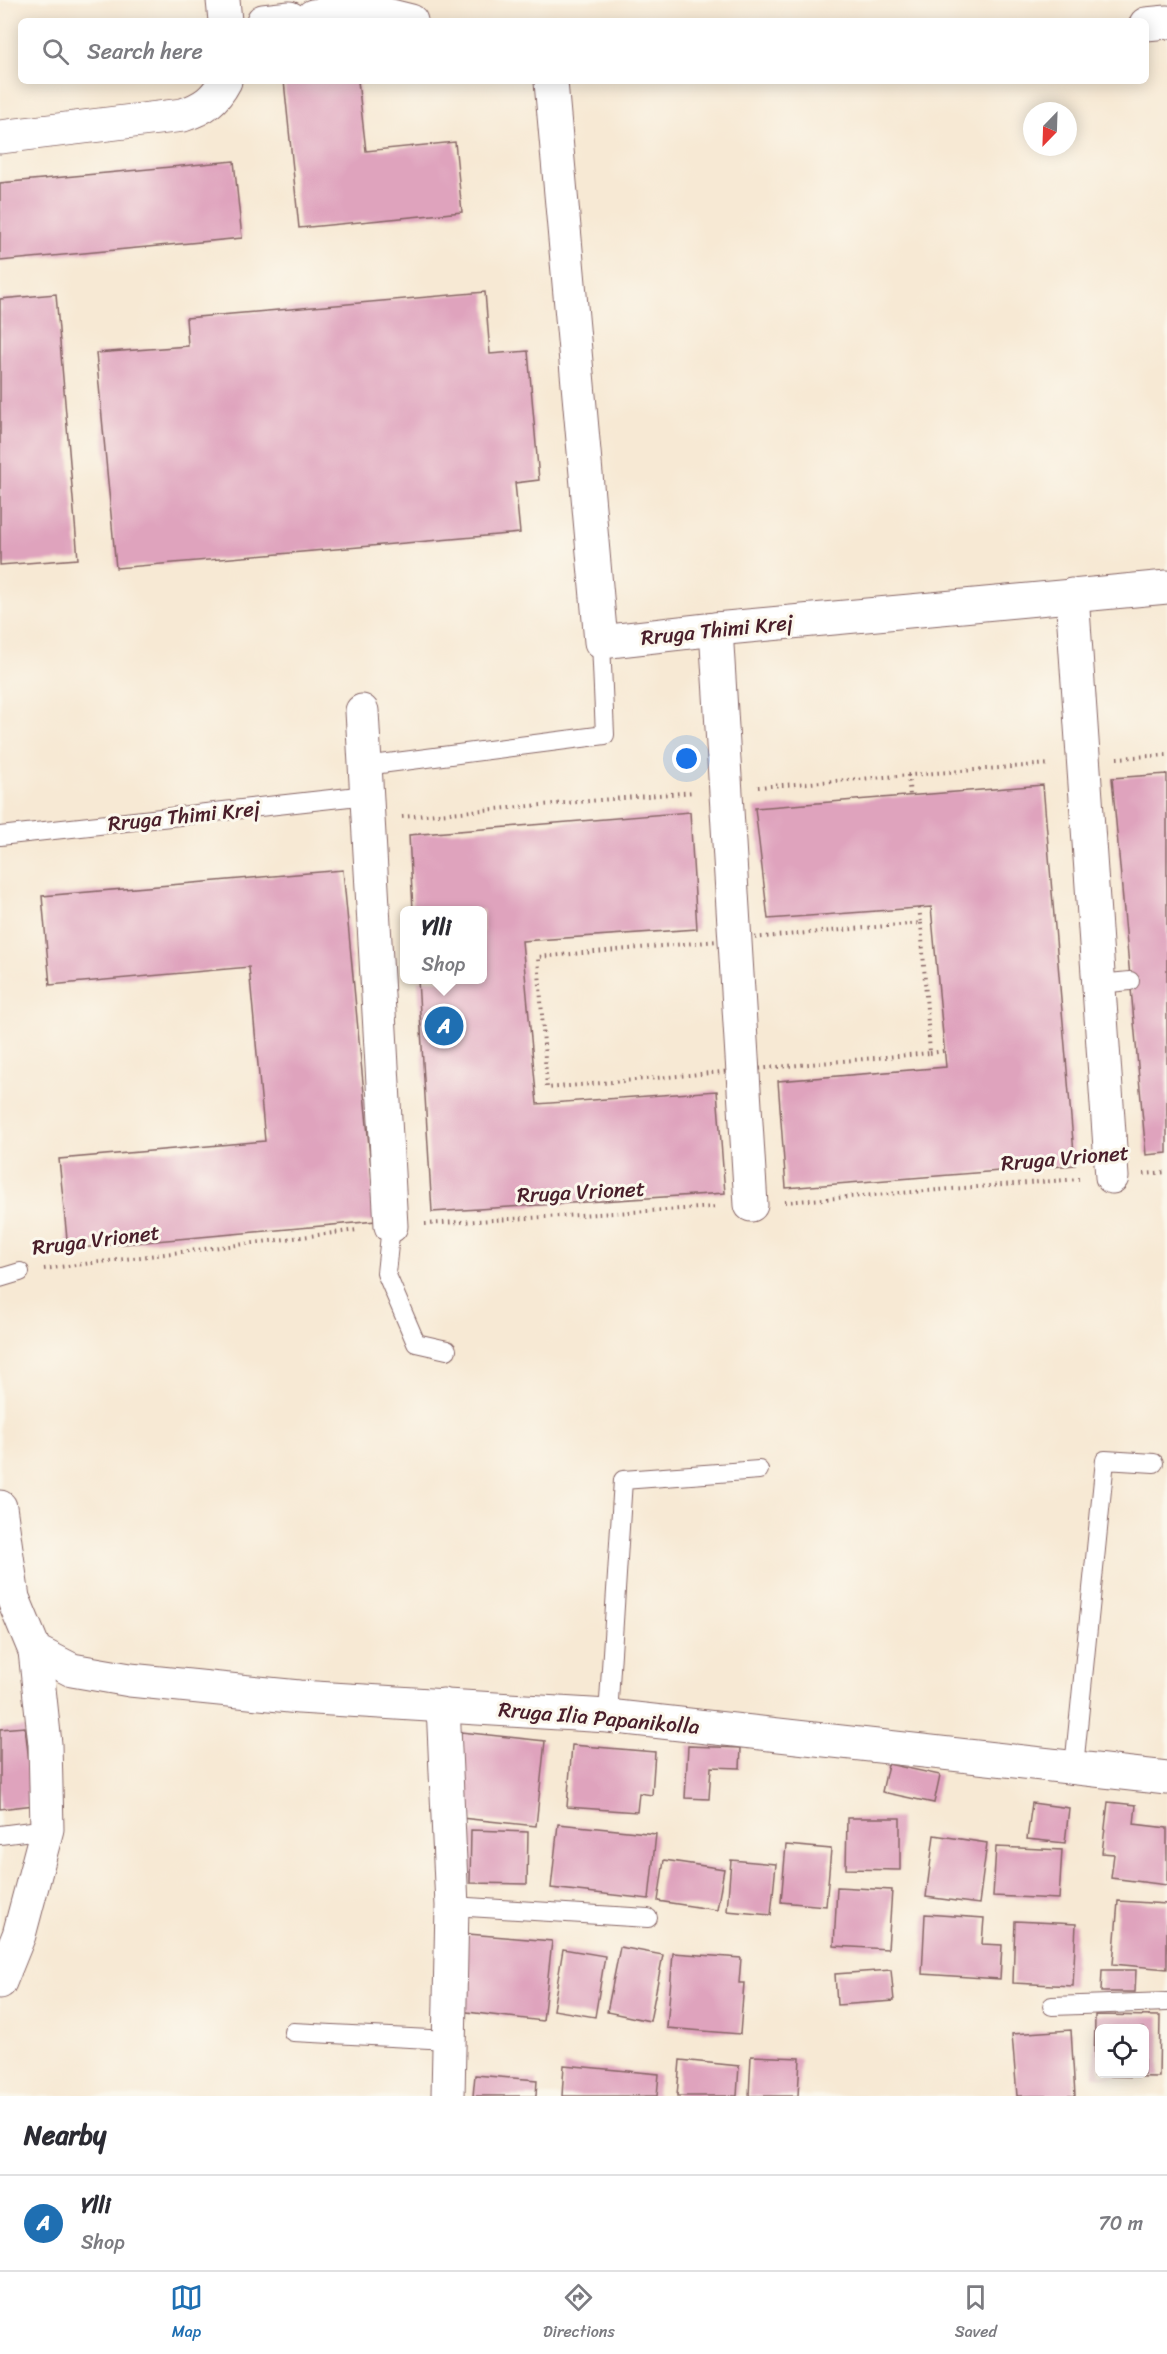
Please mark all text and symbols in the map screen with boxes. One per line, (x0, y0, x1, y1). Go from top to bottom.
search box (18, 18, 1149, 84)
text: Search here (87, 32, 203, 71)
icon: search (39, 35, 72, 68)
north arrow (1023, 102, 1077, 156)
street label: Rruga Thimi Krej (639, 603, 796, 657)
your location (672, 744, 701, 773)
street label: Rruga Thimi Krej (106, 789, 263, 843)
popup (400, 906, 487, 984)
text: Ylli (422, 908, 451, 947)
text: Shop (422, 947, 465, 982)
pin: A (424, 1004, 464, 1048)
street label: Rruga Vrionet (1000, 1133, 1130, 1183)
street label: Rruga Vrionet (516, 1170, 646, 1214)
street label: Rruga Vrionet (30, 1213, 162, 1267)
street label: Rruga Ilia Papanikolla (497, 1690, 702, 1746)
map controls (1095, 2024, 1149, 2078)
button: locate (1095, 2024, 1149, 2078)
text: Nearby (24, 2112, 106, 2158)
text: Ylli (81, 2186, 111, 2225)
text: A (37, 2206, 50, 2241)
text: 70 m (1098, 2206, 1143, 2241)
text: Shop (81, 2225, 125, 2260)
tab: Map (170, 2281, 203, 2346)
tab: Directions (543, 2281, 615, 2346)
tab: Saved (955, 2281, 997, 2346)

